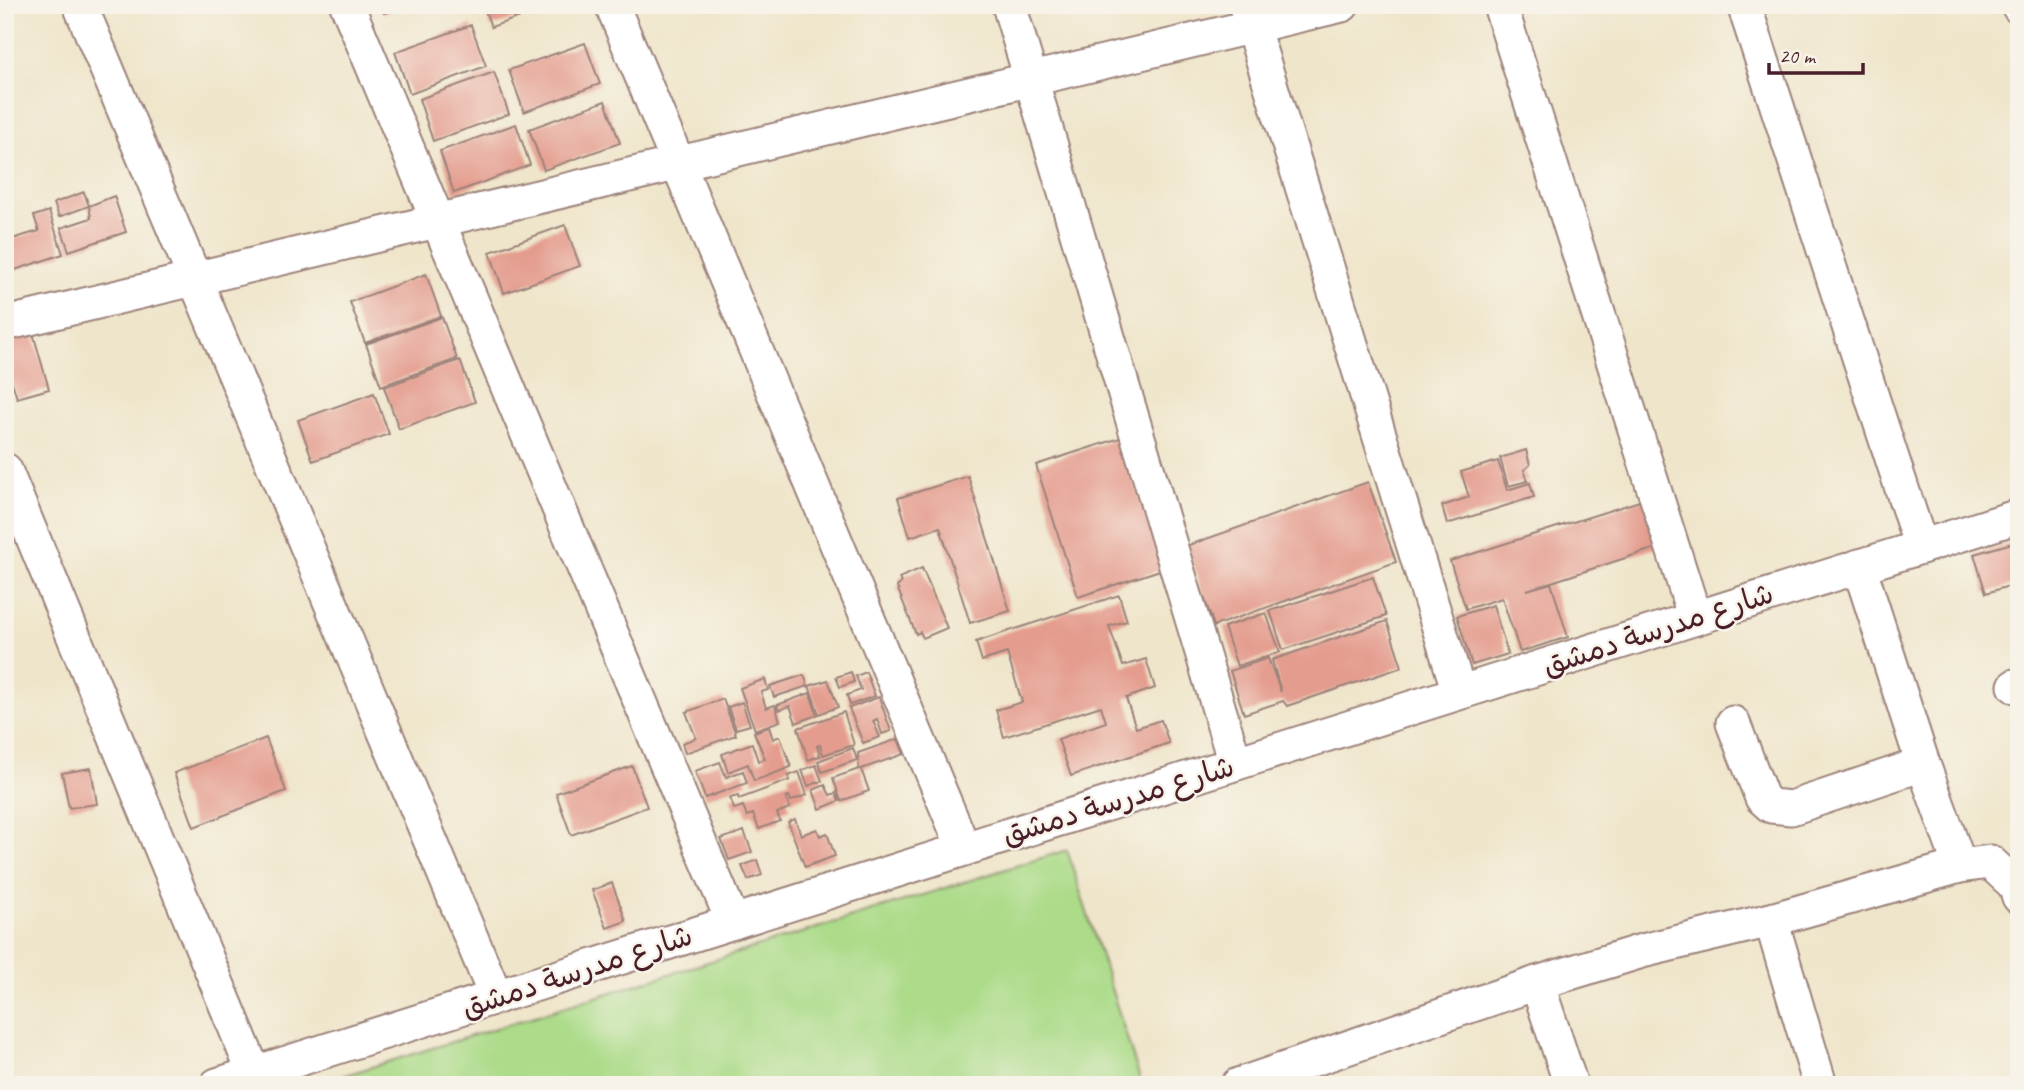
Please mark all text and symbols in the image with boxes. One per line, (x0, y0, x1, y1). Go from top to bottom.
scale bar (1769, 32, 1863, 76)
text: 20 m (1779, 43, 1817, 69)
street label: شارع مدرسة دمشق (1538, 574, 1779, 686)
street label: شارع مدرسة دمشق (997, 747, 1239, 855)
street label: شارع مدرسة دمشق (457, 916, 698, 1028)

